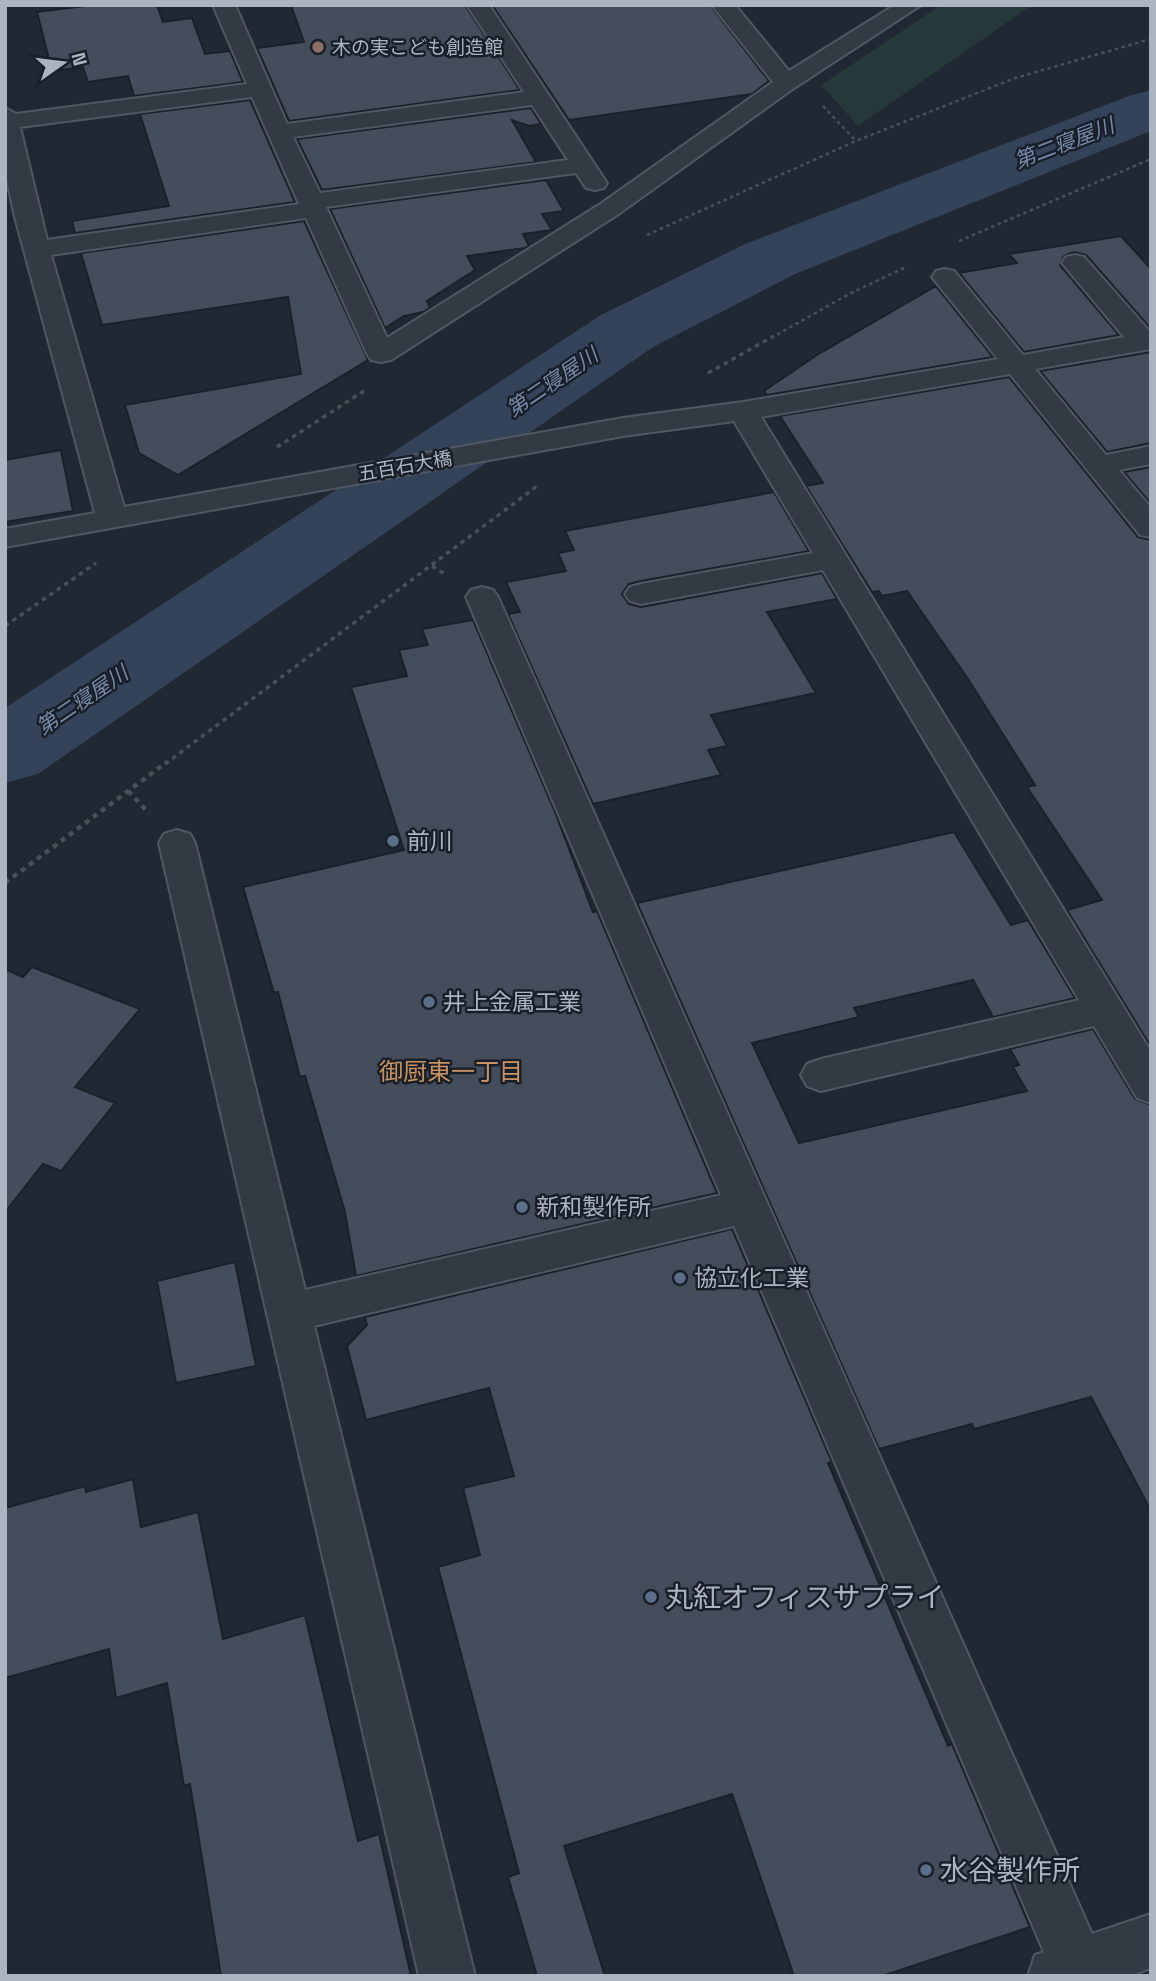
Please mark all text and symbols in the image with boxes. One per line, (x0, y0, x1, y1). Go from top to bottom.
north arrow (28, 28, 98, 98)
place label: 木の実こども創造館 (332, 35, 503, 60)
marker: 木の実こども創造館 (310, 39, 326, 55)
text: N (65, 50, 93, 68)
water label: 第二寝屋川 (1010, 111, 1120, 174)
water label: 第二寝屋川 (501, 340, 605, 423)
street label: 五百石大橋 (356, 445, 454, 487)
water label: 第二寝屋川 (31, 658, 135, 741)
place label: 前川 (407, 826, 453, 856)
marker: 前川 (385, 833, 401, 849)
place label: 井上金属工業 (443, 987, 581, 1017)
marker: 井上金属工業 (421, 994, 437, 1010)
district label: 御厨東一丁目 (379, 1056, 523, 1087)
place label: 新和製作所 (536, 1192, 651, 1222)
marker: 新和製作所 (514, 1199, 530, 1215)
place label: 協立化工業 (694, 1263, 809, 1293)
marker: 協立化工業 (672, 1270, 688, 1286)
place label: 丸紅オフィスサプライ (665, 1579, 944, 1615)
marker: 丸紅オフィスサプライ (643, 1589, 659, 1605)
place label: 水谷製作所 (940, 1852, 1080, 1888)
marker: 水谷製作所 (918, 1862, 934, 1878)

